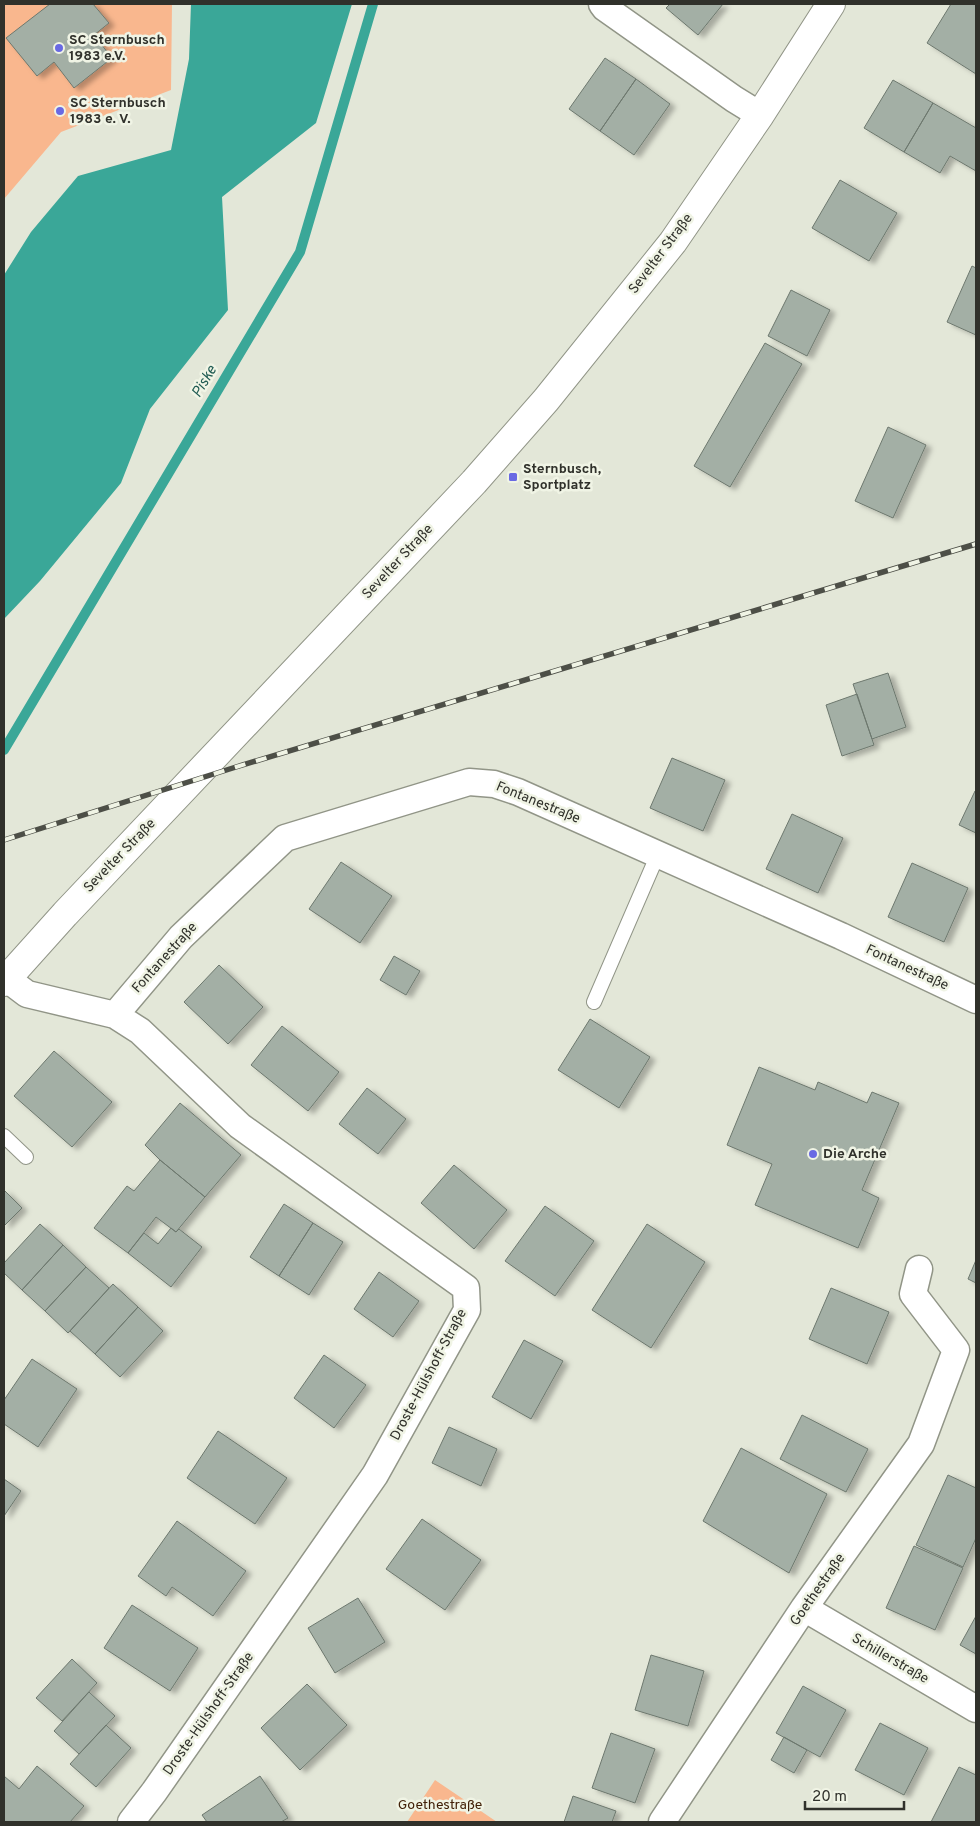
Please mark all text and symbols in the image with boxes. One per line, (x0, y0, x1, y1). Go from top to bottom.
place label: SC Sternbusch 1983 e.V. (69, 32, 165, 65)
marker: SC Sternbusch 1983 e.V. (53, 42, 65, 54)
place label: SC Sternbusch 1983 e. V. (70, 95, 166, 128)
marker: SC Sternbusch 1983 e. V. (54, 105, 66, 117)
street label: Sevelter Straße (625, 211, 697, 297)
water label: Piske (188, 362, 222, 402)
place label: Sternbusch, Sportplatz (523, 461, 601, 494)
marker: Sternbusch, Sportplatz (507, 471, 519, 483)
street label: Sevelter Straße (359, 521, 437, 603)
street label: Fontanestraße (493, 778, 583, 828)
street label: Sevelter Straße (81, 816, 159, 896)
street label: Fontanestraße (129, 919, 201, 997)
street label: Fontanestraße (863, 941, 951, 995)
place label: Die Arche (823, 1146, 887, 1163)
marker: Die Arche (807, 1148, 819, 1160)
street label: Droste-Hülshoff-Straße (387, 1306, 471, 1444)
street label: Goethestraße (787, 1551, 849, 1629)
street label: Schillerstraße (849, 1630, 931, 1688)
street label: Droste-Hülshoff-Straße (160, 1649, 258, 1779)
scale bar (805, 1778, 904, 1810)
text: 20 m (812, 1788, 847, 1807)
park label: Goethestraße (398, 1797, 482, 1814)

